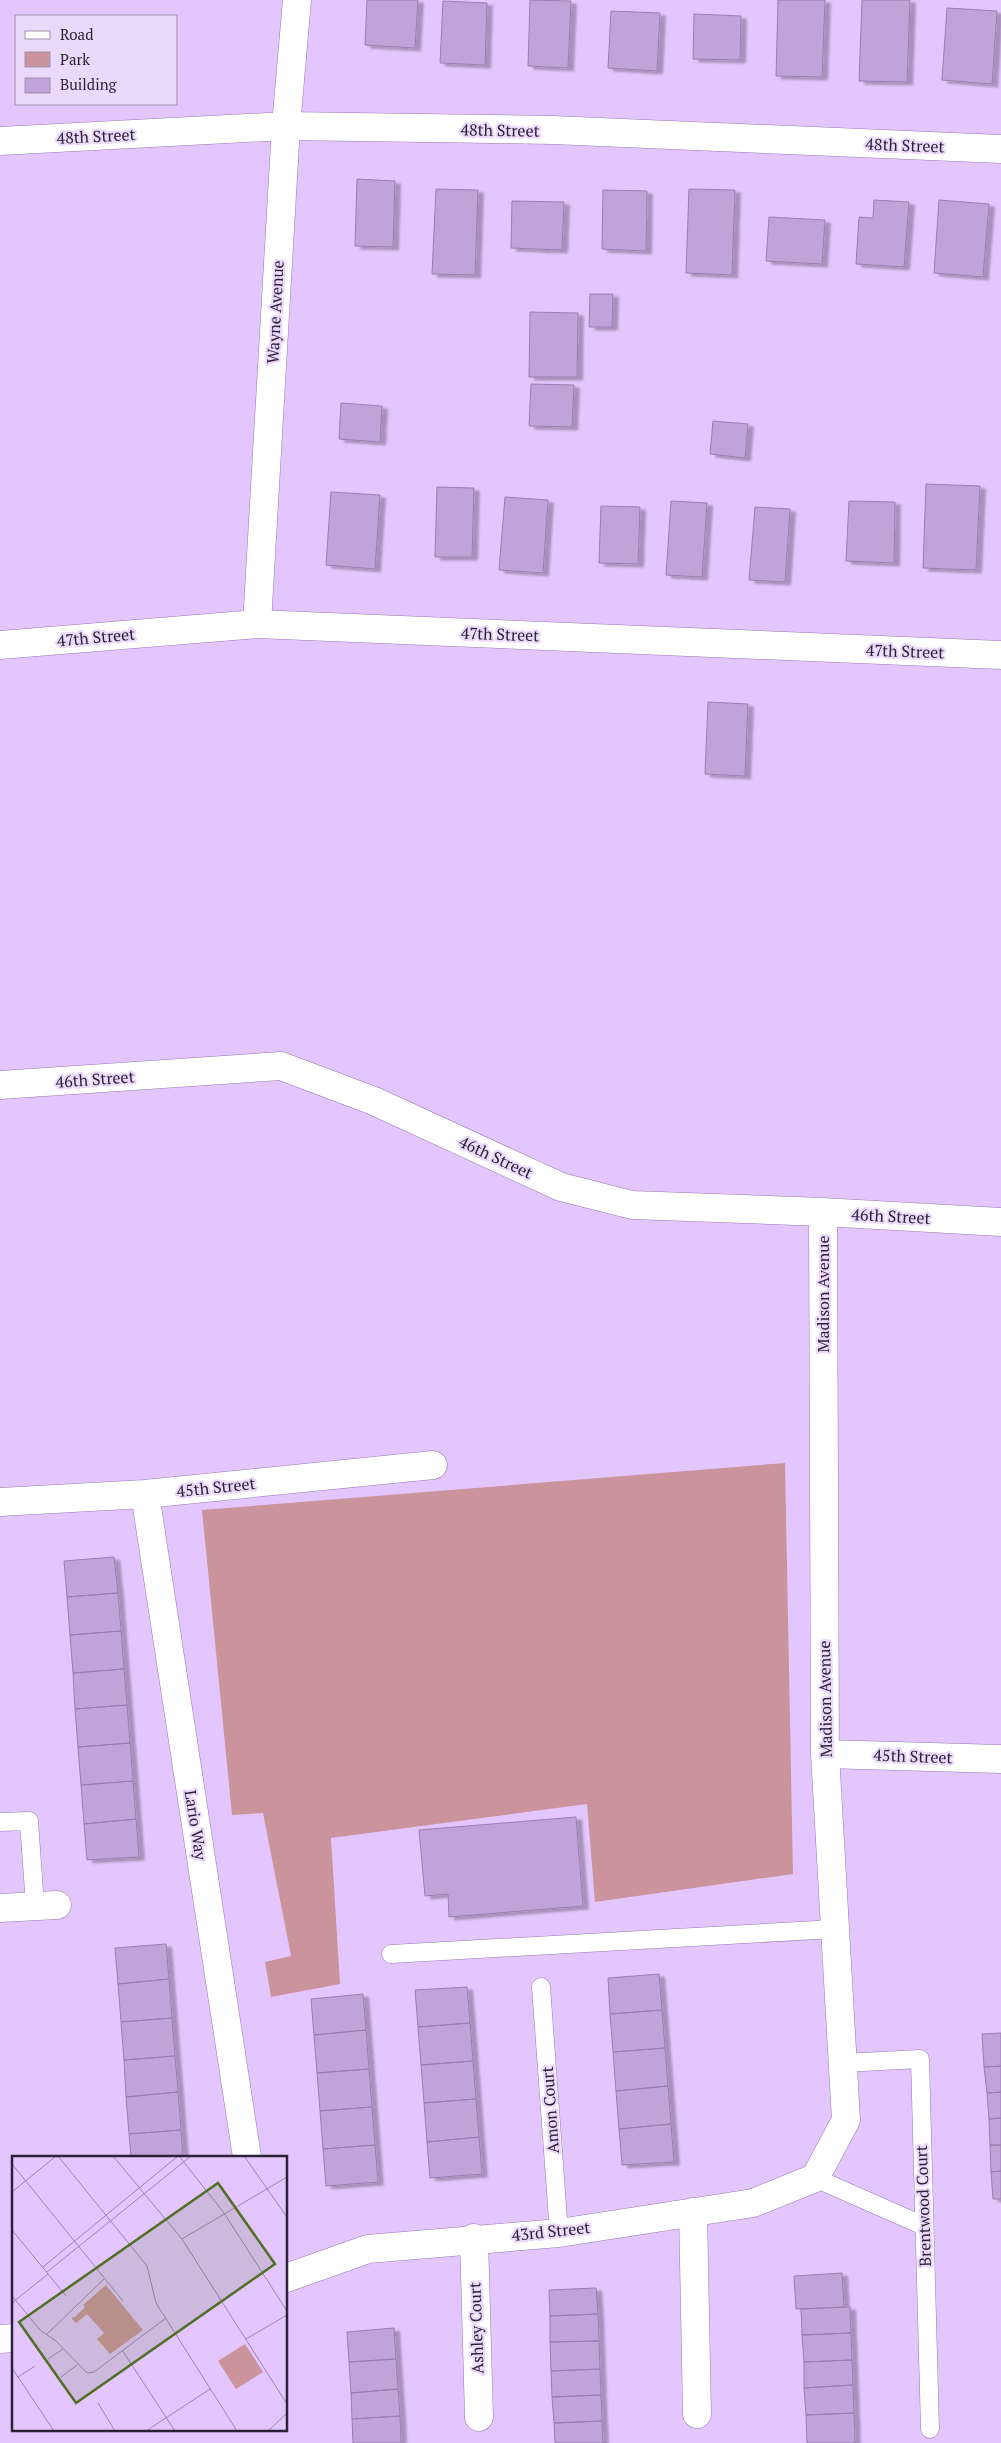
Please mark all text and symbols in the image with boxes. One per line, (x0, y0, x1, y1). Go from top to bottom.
legend (15, 15, 178, 105)
text: Road (60, 24, 93, 44)
text: Park (60, 49, 90, 69)
text: Building (60, 74, 118, 94)
street label: 48th Street (460, 118, 540, 142)
street label: 48th Street (56, 123, 136, 149)
street label: 48th Street (865, 133, 945, 157)
street label: Wayne Avenue (261, 260, 289, 364)
street label: 47th Street (460, 622, 540, 646)
street label: 47th Street (56, 623, 136, 651)
street label: 47th Street (865, 639, 945, 663)
street label: 46th Street (55, 1065, 135, 1093)
street label: 46th Street (456, 1130, 536, 1184)
street label: 46th Street (851, 1203, 931, 1229)
street label: Madison Avenue (812, 1236, 834, 1352)
street label: 45th Street (176, 1472, 256, 1502)
street label: Madison Avenue (813, 1640, 837, 1758)
street label: 45th Street (873, 1744, 953, 1768)
street label: Lario Way (180, 1788, 213, 1863)
street label: Amon Court (536, 2066, 564, 2154)
street label: Brentwood Court (910, 2145, 936, 2267)
inset map (12, 2156, 288, 2430)
street label: 43rd Street (511, 2216, 591, 2246)
street label: Ashley Court (463, 2282, 489, 2374)

